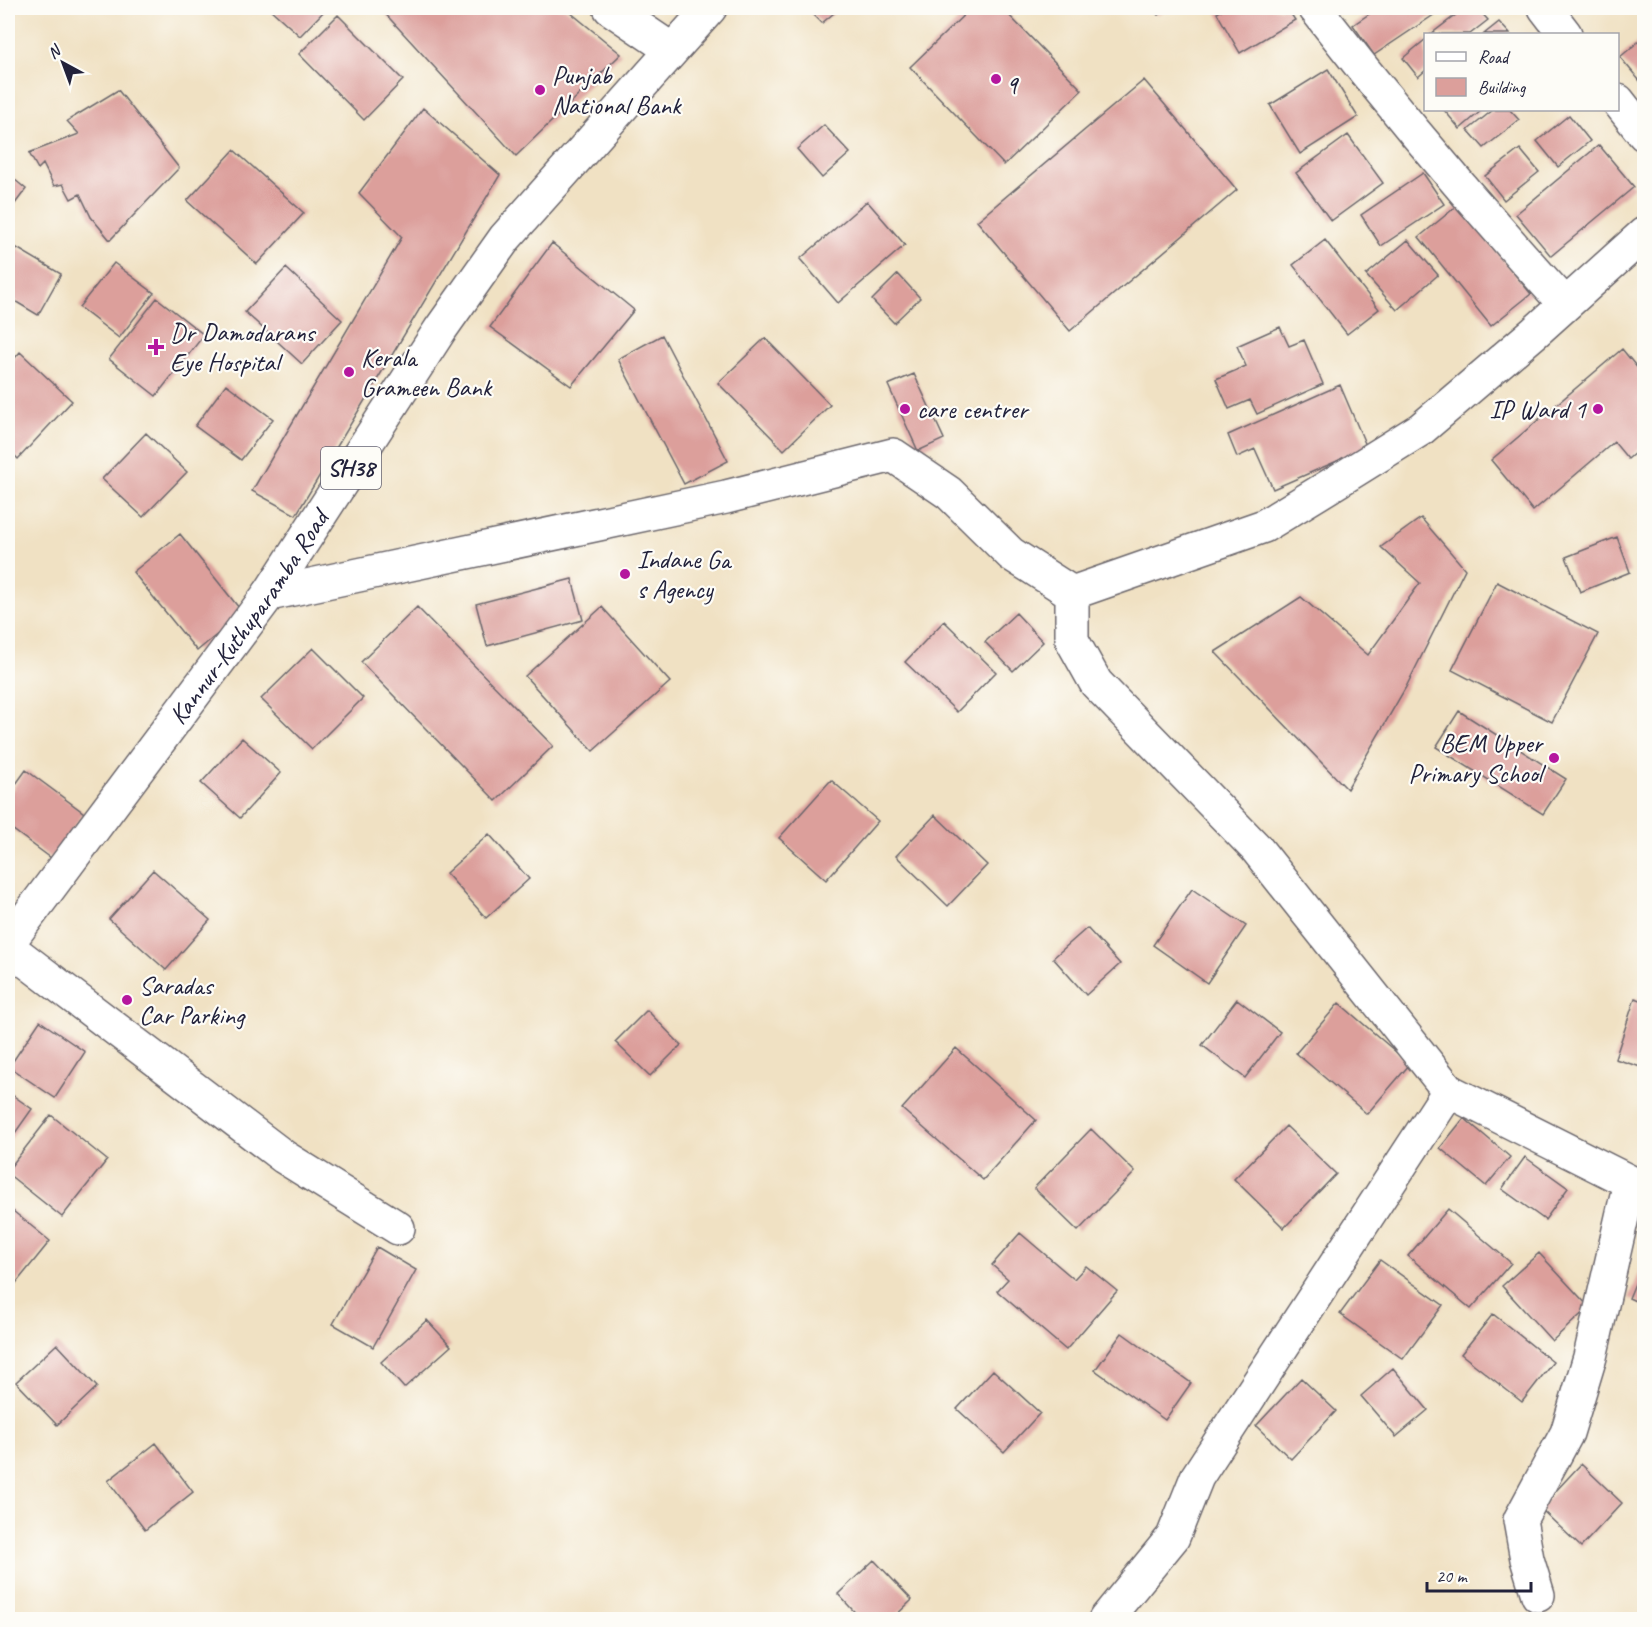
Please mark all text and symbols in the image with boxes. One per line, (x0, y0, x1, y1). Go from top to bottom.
north arrow (33, 33, 93, 93)
legend (1424, 33, 1619, 111)
text: N (44, 40, 66, 63)
text: Road (1478, 46, 1511, 68)
place label: Punjab National Bank (552, 59, 682, 122)
place label: q (1008, 63, 1019, 96)
marker: q (989, 72, 1003, 86)
text: Building (1478, 76, 1527, 98)
marker: Punjab National Bank (533, 83, 547, 97)
place label: Dr Damodarans Eye Hospital (170, 316, 317, 379)
marker: Dr Damodarans Eye Hospital (147, 338, 165, 356)
place label: Kerala Grameen Bank (361, 341, 493, 404)
marker: Kerala Grameen Bank (342, 365, 356, 379)
place label: care centrer (917, 393, 1030, 426)
place label: IP Ward 1 (1490, 393, 1587, 426)
marker: care centrer (898, 402, 912, 416)
marker: IP Ward 1 (1591, 402, 1605, 416)
road number: SH38 (321, 447, 381, 489)
street label: Kannur-Kuthuparamba Road (161, 501, 338, 731)
place label: Indane Ga s Agency (637, 543, 733, 606)
marker: Indane Ga s Agency (618, 567, 632, 581)
place label: BEM Upper Primary School (1408, 727, 1547, 790)
marker: BEM Upper Primary School (1547, 751, 1561, 765)
place label: Saradas Car Parking (139, 969, 246, 1032)
marker: Saradas Car Parking (120, 993, 134, 1007)
scale bar (1427, 1555, 1530, 1593)
text: 20 m (1436, 1565, 1469, 1587)

